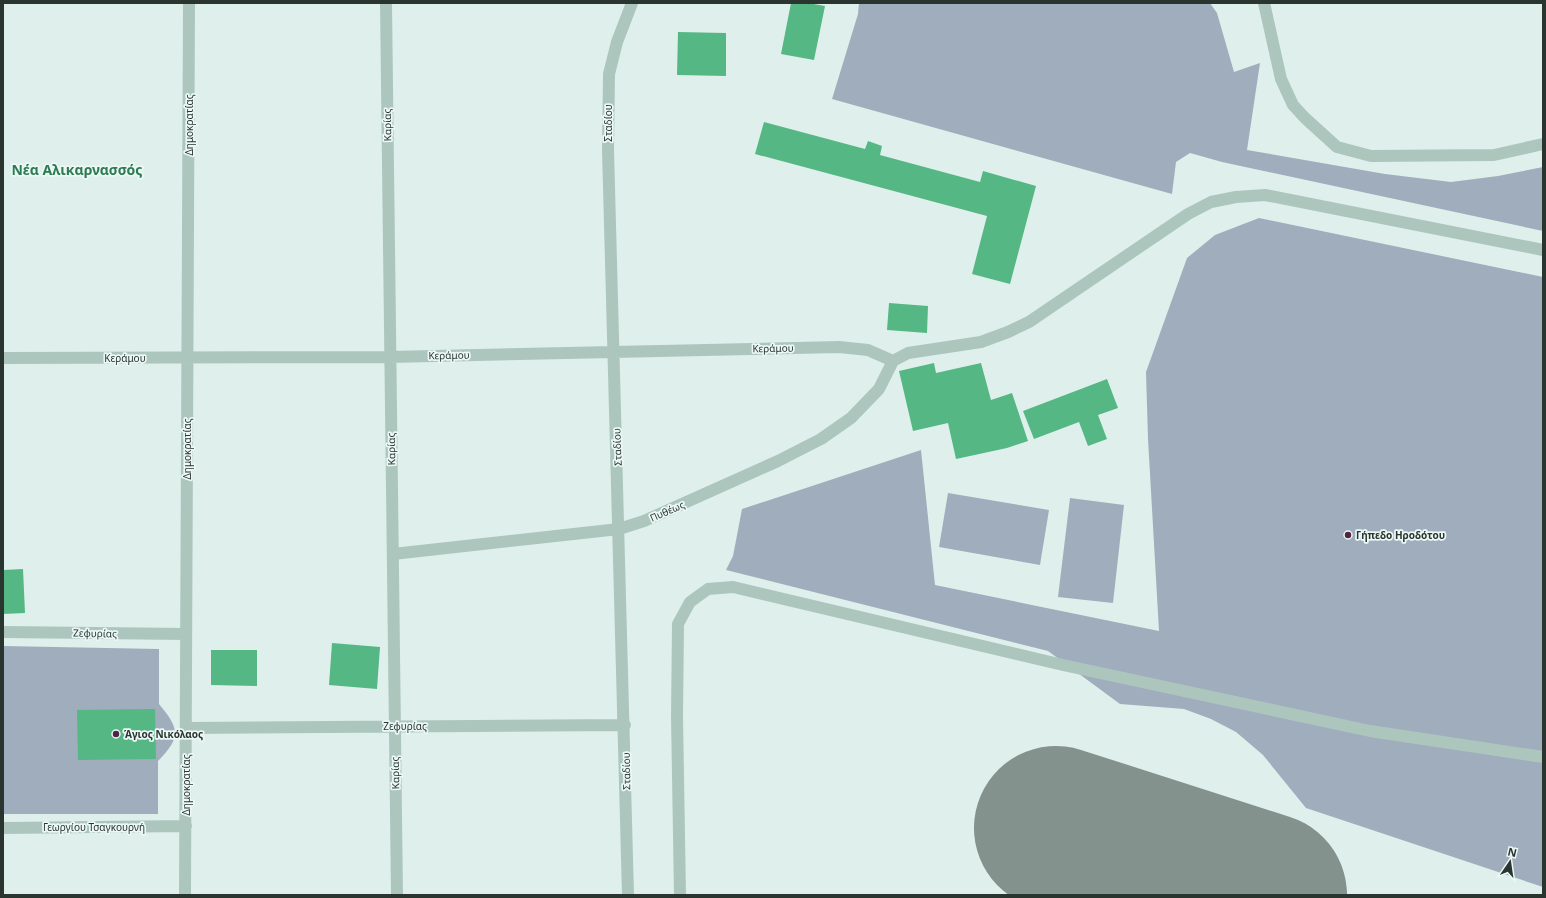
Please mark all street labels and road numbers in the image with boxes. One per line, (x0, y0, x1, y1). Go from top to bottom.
street label: Δημοκρατίας (182, 94, 196, 156)
street label: Σταδίου (601, 104, 615, 142)
street label: Καρίας (380, 108, 394, 141)
street label: Κεράμου (752, 341, 794, 355)
street label: Κεράμου (428, 348, 470, 362)
street label: Κεράμου (104, 351, 146, 365)
street label: Δημοκρατίας (180, 418, 194, 480)
street label: Σταδίου (609, 428, 625, 466)
street label: Καρίας (384, 432, 398, 465)
street label: Πυθέως (647, 497, 687, 525)
street label: Ζεφυρίας (73, 626, 117, 640)
street label: Ζεφυρίας (383, 719, 427, 733)
street label: Σταδίου (619, 752, 633, 790)
street label: Δημοκρατίας (179, 754, 193, 816)
street label: Καρίας (388, 756, 402, 789)
street label: Γεωργίου Τσαγκουρνή (43, 820, 145, 834)

